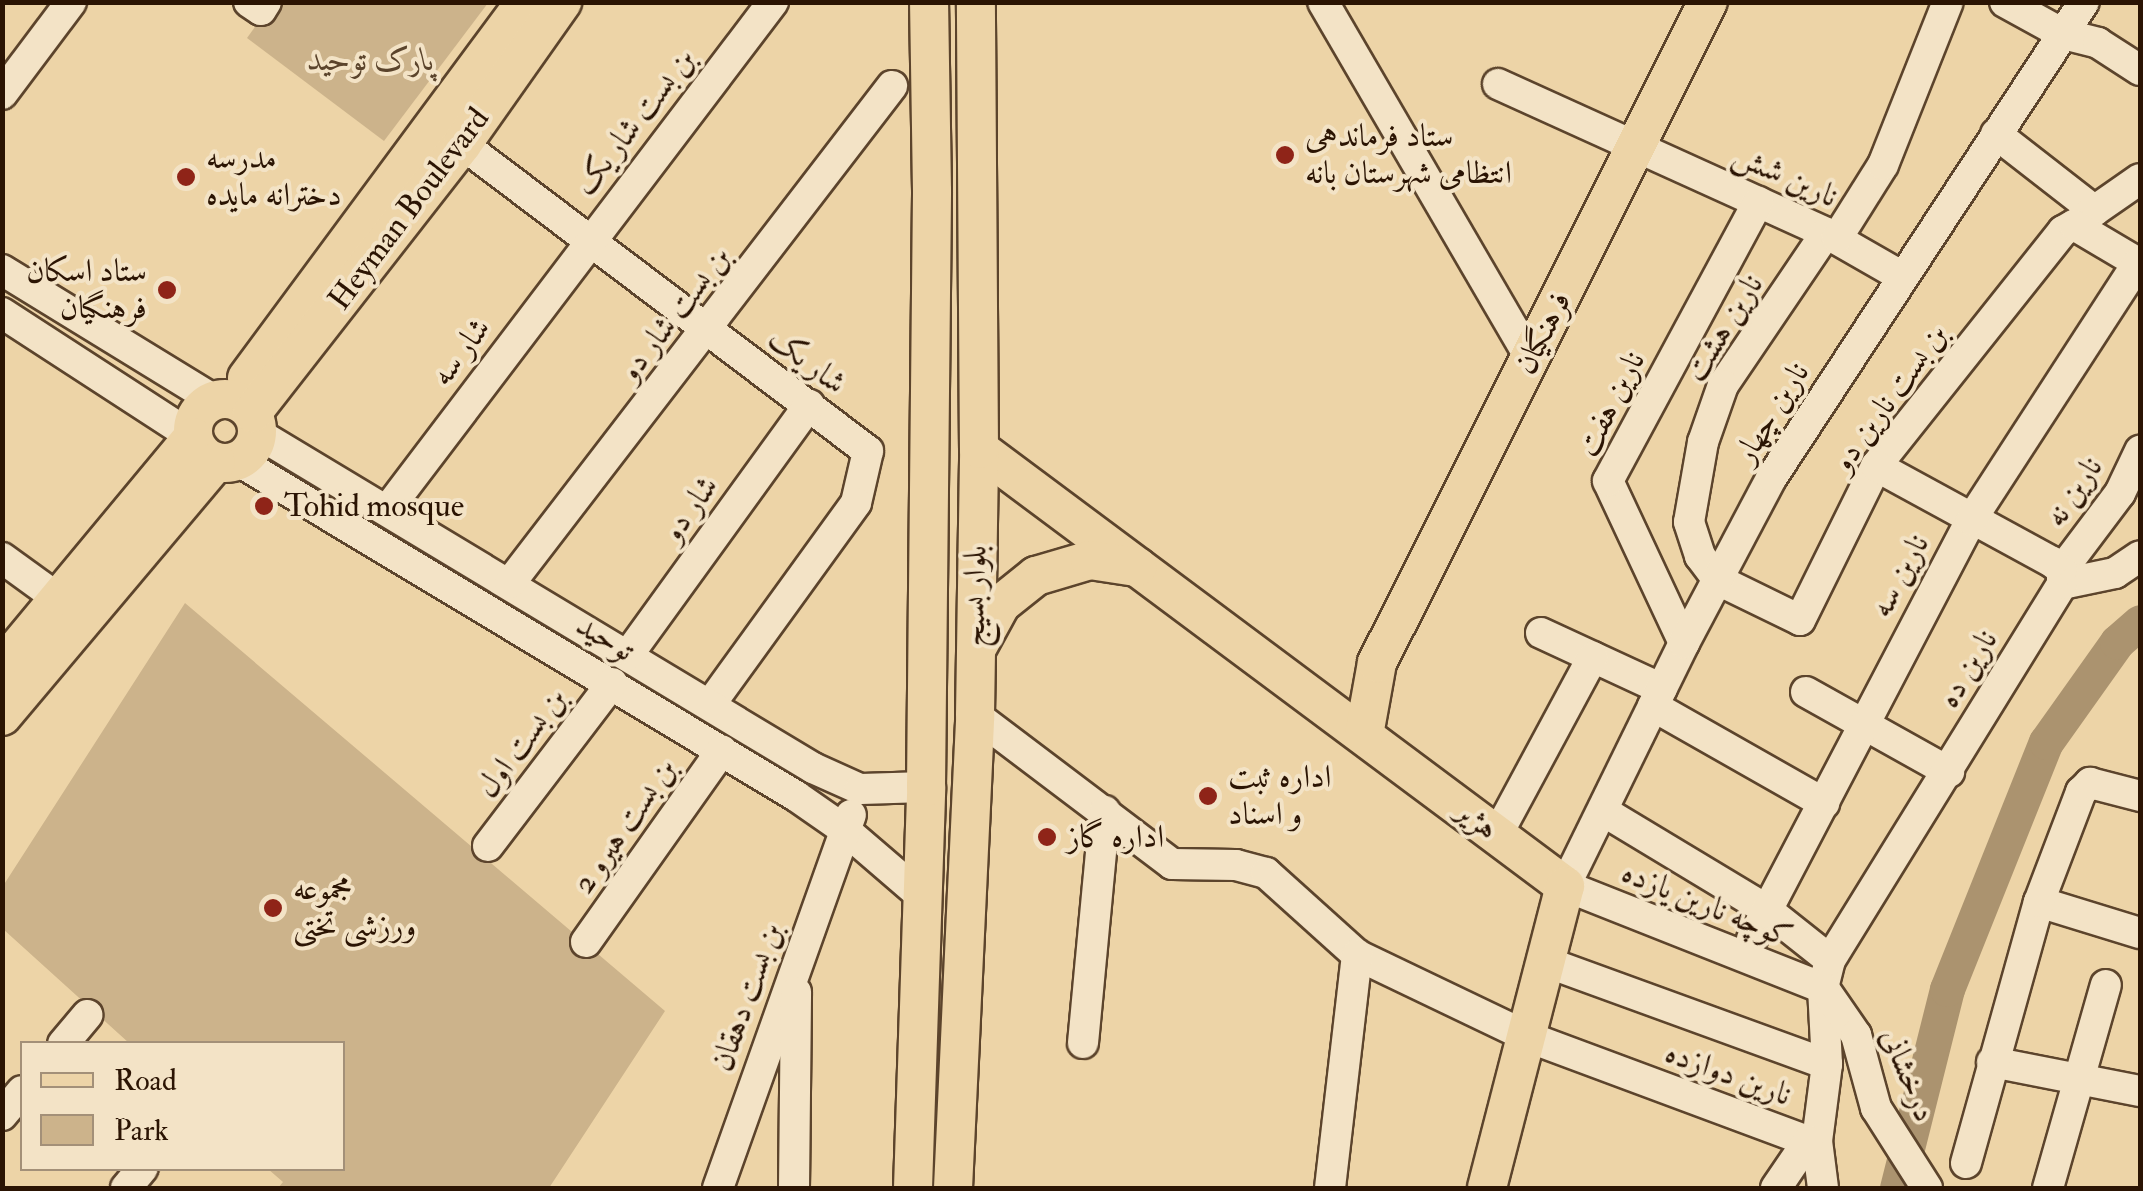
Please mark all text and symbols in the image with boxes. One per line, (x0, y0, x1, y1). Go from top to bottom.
park label: پارک توحید (307, 41, 435, 79)
street label: بن بست شار یک (566, 41, 704, 203)
street label: Heyman Boulevard (320, 100, 498, 318)
place label: ستاد فرماندهی انتظامی شهرستان بانه (1305, 118, 1512, 193)
street label: نارین شش (1727, 136, 1843, 216)
place label: مدرسه دخترانه مایده (206, 140, 342, 215)
marker: ستاد فرماندهی انتظامی شهرستان بانه (1274, 144, 1296, 166)
marker: مدرسه دخترانه مایده (175, 166, 197, 188)
street label: بن بست شار دو (610, 239, 740, 389)
place label: ستاد اسکان فرهنگیان (26, 253, 147, 328)
street label: نارین هشت (1676, 267, 1772, 389)
marker: ستاد اسکان فرهنگیان (156, 279, 178, 301)
street label: فرهنگیان (1506, 285, 1580, 381)
street label: شار سه (423, 310, 499, 394)
street label: بن بست نارین دو (1823, 316, 1957, 480)
street label: شار یک (761, 319, 853, 403)
street label: نارین هفت (1568, 345, 1654, 463)
street label: نارین چهار (1726, 355, 1818, 471)
street label: نارین نه (2037, 450, 2111, 534)
street label: شار دو (653, 469, 727, 549)
place label: Tohid mosque (284, 487, 464, 525)
marker: Tohid mosque (253, 495, 275, 517)
street label: نارین سه (1862, 528, 1938, 624)
street label: بلوار بسیج (955, 545, 995, 647)
street label: توحید (569, 606, 641, 670)
street label: نارین ده (1930, 623, 2006, 715)
street label: بن بست اول (468, 681, 576, 805)
street label: بن بست هیرو 2 (564, 751, 686, 901)
place label: اداره ثبت و اسناد (1228, 759, 1332, 834)
marker: اداره ثبت و اسناد (1197, 785, 1219, 807)
street label: هژیر (1448, 792, 1506, 848)
place label: اداره گاز (1067, 818, 1164, 856)
marker: اداره گاز (1036, 826, 1058, 848)
street label: کوچه نارین یازده (1616, 853, 1798, 957)
place label: مجموعه ورزشی تختی (293, 871, 416, 946)
marker: مجموعه ورزشی تختی (262, 897, 284, 919)
street label: بن بست دهقان (702, 918, 792, 1076)
street label: درخشانی (1872, 1023, 1944, 1127)
street label: نارین دوازده (1660, 1034, 1796, 1114)
legend (20, 1041, 345, 1171)
text: Road (114, 1062, 177, 1099)
text: Park (114, 1112, 169, 1149)

